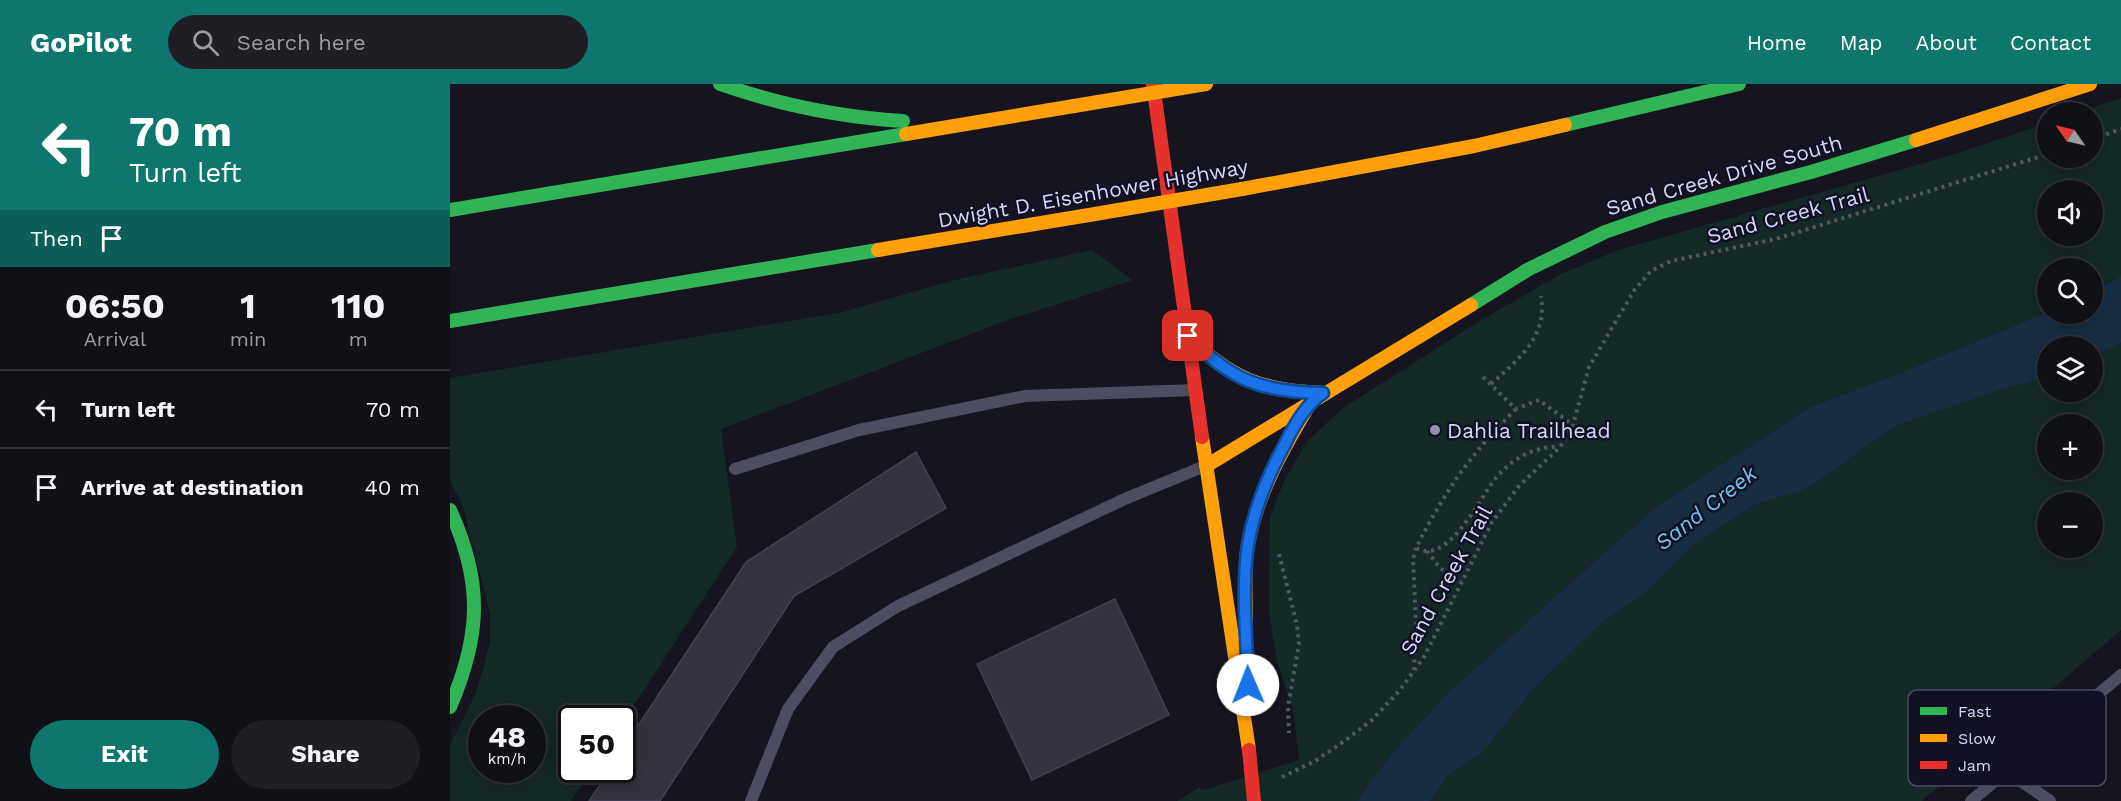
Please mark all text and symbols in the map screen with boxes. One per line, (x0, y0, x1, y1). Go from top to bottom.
search box (168, 15, 588, 69)
text: GoPilot (30, 26, 132, 59)
icon: search (189, 26, 222, 59)
text: Search here (237, 30, 366, 55)
text: Home (1747, 30, 1807, 55)
text: Map (1840, 30, 1883, 55)
text: About (1916, 30, 1977, 55)
text: Contact (2010, 30, 2091, 55)
north arrow (2037, 102, 2103, 168)
map controls (2037, 102, 2103, 558)
text: 70 m (129, 107, 232, 156)
icon: left (30, 108, 108, 186)
street label: Sand Creek Drive South (1603, 129, 1845, 221)
street label: Dwight D. Eisenhower Highway (936, 153, 1250, 233)
text: Turn left (129, 157, 241, 189)
button: sound (2037, 180, 2103, 246)
street label: Sand Creek Trail (1704, 181, 1872, 249)
icon: arrive (95, 222, 128, 255)
text: Then (30, 226, 83, 251)
button: search (2037, 258, 2103, 324)
text: 06:50 (65, 285, 165, 327)
text: 1 (240, 285, 256, 327)
text: 110 (331, 285, 385, 327)
pin (1162, 310, 1213, 361)
icon: arrive (1171, 319, 1204, 352)
text: Arrival (84, 327, 146, 351)
text: min (230, 327, 266, 351)
text: m (349, 327, 368, 351)
button: layers (2037, 336, 2103, 402)
icon: left (30, 393, 63, 426)
text: Turn left (81, 397, 175, 422)
text: 70 m (366, 397, 420, 422)
button: + (2037, 414, 2103, 480)
place label: Dahlia Trailhead (1447, 418, 1611, 443)
marker: Dahlia Trailhead (1428, 423, 1442, 437)
water label: Sand Creek (1650, 460, 1762, 555)
icon: arrive (30, 471, 63, 504)
text: Arrive at destination (81, 475, 304, 500)
text: 40 m (364, 475, 420, 500)
button: − (2037, 492, 2103, 558)
street label: Sand Creek Trail (1395, 501, 1498, 659)
position arrow (1216, 653, 1280, 717)
legend (1908, 690, 2106, 786)
text: Fast (1958, 702, 1991, 721)
speed limit sign: 50 (558, 705, 636, 783)
text: 48 (488, 719, 526, 754)
button: Exit (30, 720, 219, 789)
button: Share (231, 720, 420, 789)
text: Slow (1958, 729, 1996, 748)
text: km/h (488, 750, 526, 768)
text: Jam (1958, 756, 1991, 775)

